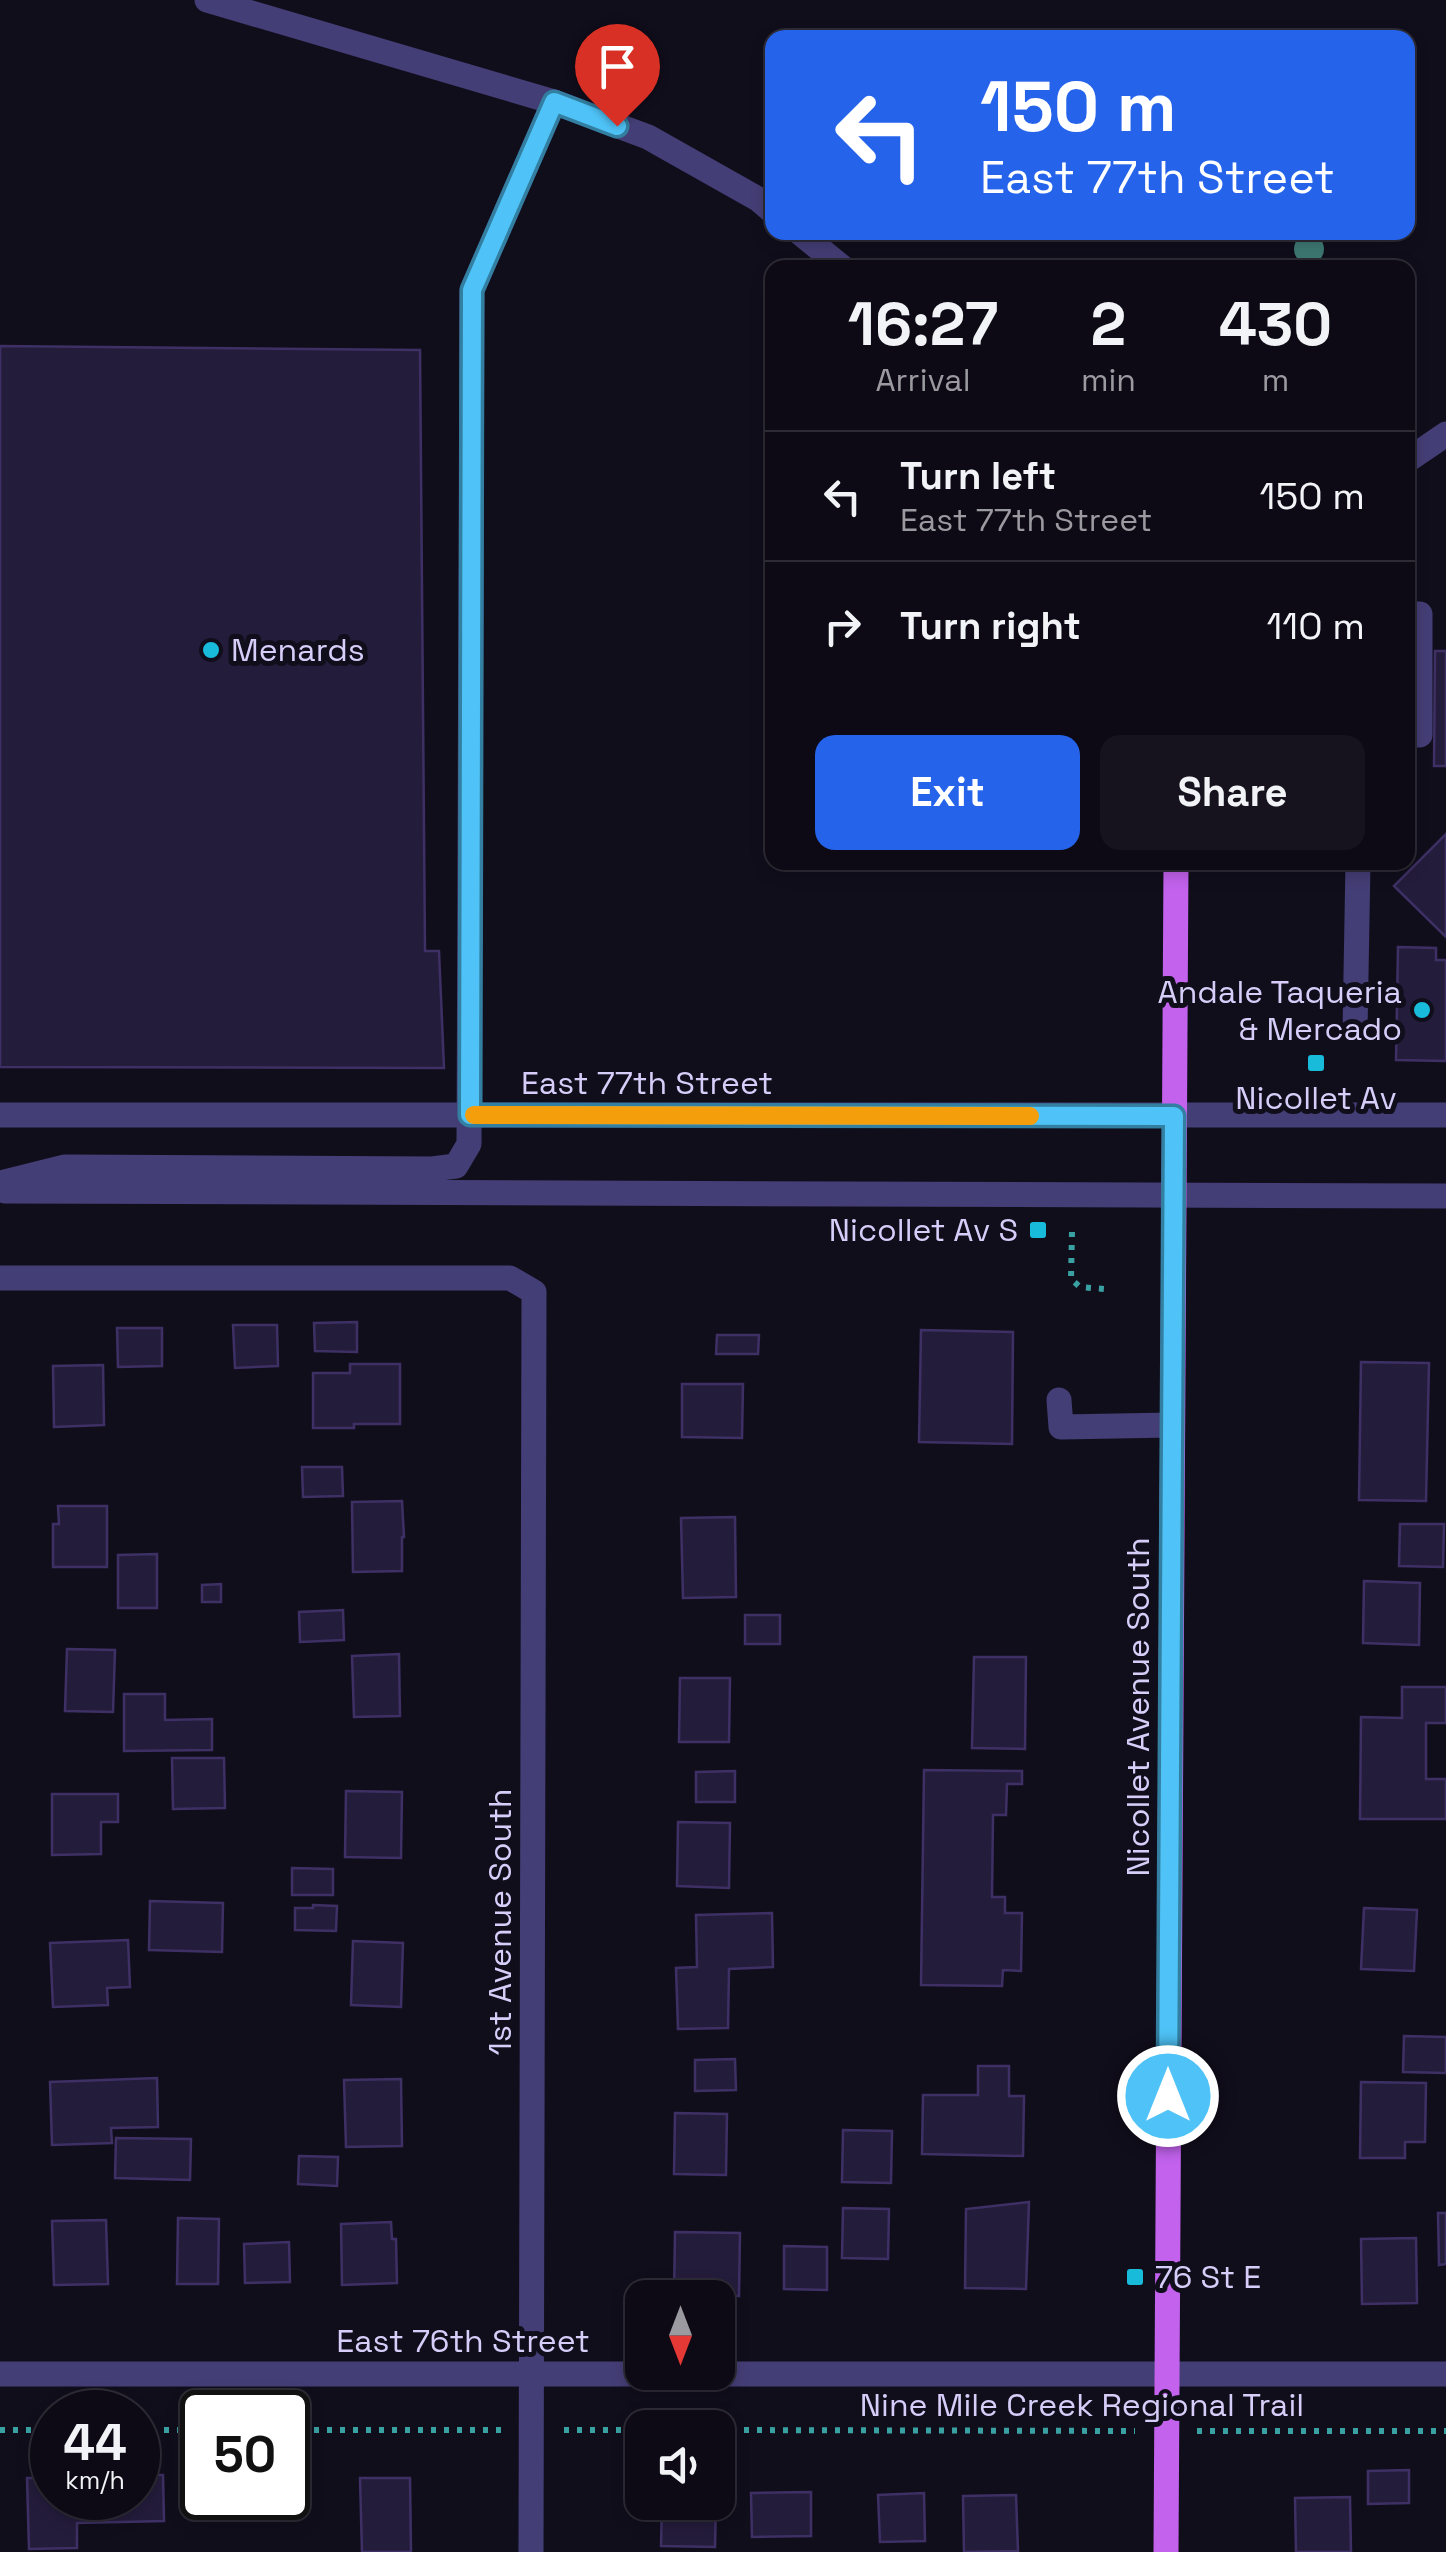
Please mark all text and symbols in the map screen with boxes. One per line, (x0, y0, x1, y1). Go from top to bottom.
pin (575, 24, 660, 127)
icon: arrive (590, 39, 645, 94)
text: 150 m (980, 62, 1177, 151)
icon: left (815, 70, 945, 200)
text: East 77th Street (980, 149, 1335, 206)
text: 16:27 (848, 286, 998, 363)
text: 2 (1091, 286, 1126, 363)
text: 430 (1219, 286, 1332, 363)
text: Arrival (875, 360, 971, 400)
text: min (1081, 360, 1136, 400)
text: m (1262, 360, 1289, 400)
text: Turn left (900, 452, 1056, 500)
icon: left (815, 469, 870, 524)
text: 150 m (1260, 472, 1365, 520)
text: East 77th Street (900, 500, 1152, 540)
icon: right (815, 599, 870, 654)
text: Turn right (900, 602, 1081, 650)
text: 110 m (1266, 602, 1365, 650)
place label: Menards (231, 630, 365, 670)
marker: Menards (200, 639, 222, 661)
button: Exit (815, 735, 1080, 850)
button: Share (1100, 735, 1365, 850)
place label: Andale Taqueria & Mercado (1158, 972, 1402, 1049)
marker: Andale Taqueria & Mercado (1411, 999, 1433, 1021)
marker: Nicollet Av (1305, 1052, 1327, 1074)
street label: East 77th Street (521, 1063, 773, 1103)
place label: Nicollet Av (1235, 1078, 1397, 1118)
place label: Nicollet Av S (829, 1210, 1018, 1250)
marker: Nicollet Av S (1027, 1219, 1049, 1241)
street label: Nicollet Avenue South (1118, 1537, 1158, 1877)
street label: 1st Avenue South (480, 1789, 520, 2055)
position arrow (1116, 2044, 1220, 2148)
place label: 76 St E (1155, 2257, 1261, 2297)
marker: 76 St E (1124, 2266, 1146, 2288)
north arrow (625, 2280, 735, 2390)
map controls (625, 2280, 735, 2520)
street label: East 76th Street (336, 2321, 590, 2361)
street label: Nine Mile Creek Regional Trail (860, 2385, 1304, 2425)
speed limit sign: 50 (180, 2390, 310, 2520)
button: sound (625, 2410, 735, 2520)
text: 44 (63, 2411, 127, 2475)
text: km/h (65, 2464, 125, 2496)

